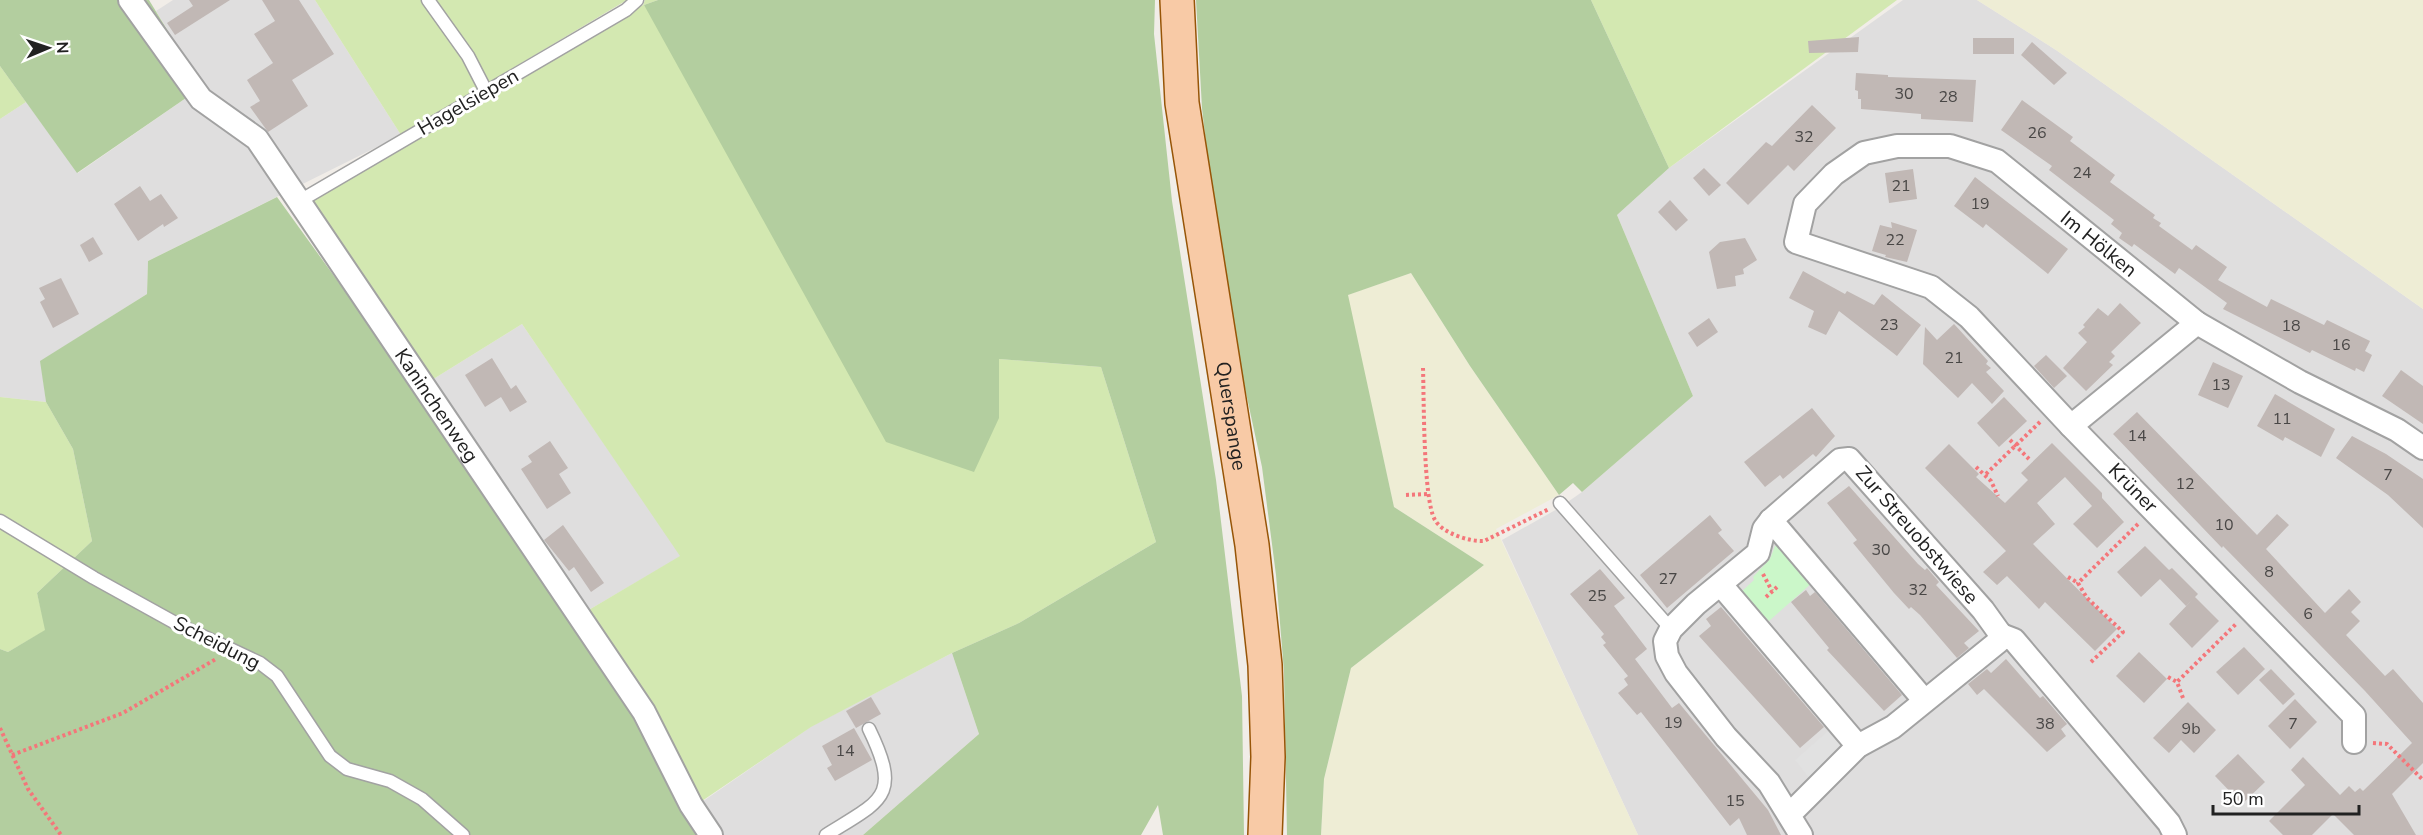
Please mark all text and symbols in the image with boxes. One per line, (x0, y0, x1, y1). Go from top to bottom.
north arrow (18, 18, 78, 78)
text: N (51, 41, 73, 54)
street label: Hagelsiepen (413, 62, 523, 142)
house number: 30 (1894, 83, 1914, 105)
house number: 28 (1938, 86, 1958, 108)
house number: 26 (2027, 122, 2047, 144)
house number: 32 (1794, 126, 1814, 148)
house number: 24 (2072, 162, 2092, 184)
house number: 21 (1891, 175, 1911, 197)
house number: 19 (1970, 193, 1990, 215)
street label: Im Hölken (2055, 204, 2143, 283)
house number: 22 (1885, 229, 1905, 251)
house number: 23 (1879, 314, 1899, 336)
house number: 18 (2281, 315, 2301, 337)
house number: 16 (2331, 334, 2351, 356)
street label: Kaninchenweg (389, 343, 485, 468)
house number: 21 (1944, 347, 1964, 369)
street label: Querspange (1210, 360, 1253, 472)
house number: 13 (2211, 374, 2231, 396)
house number: 11 (2272, 408, 2292, 430)
house number: 14 (2127, 425, 2147, 447)
street label: Krüner (2102, 457, 2164, 519)
street label: Zur Streuobstwiese (1849, 460, 1985, 610)
house number: 7 (2383, 464, 2393, 486)
house number: 12 (2175, 473, 2195, 495)
house number: 10 (2214, 514, 2234, 536)
house number: 30 (1871, 539, 1891, 561)
house number: 8 (2264, 561, 2274, 583)
house number: 27 (1658, 568, 1678, 590)
house number: 32 (1908, 579, 1928, 601)
house number: 25 (1587, 585, 1607, 607)
house number: 6 (2303, 603, 2313, 625)
street label: Scheidung (169, 610, 265, 676)
house number: 19 (1663, 712, 1683, 734)
house number: 38 (2035, 713, 2055, 735)
house number: 7 (2288, 713, 2298, 735)
house number: 9b (2182, 718, 2200, 740)
house number: 14 (835, 740, 855, 762)
scale bar (2213, 778, 2358, 816)
text: 50 m (2222, 787, 2264, 811)
house number: 15 (1725, 790, 1745, 812)

